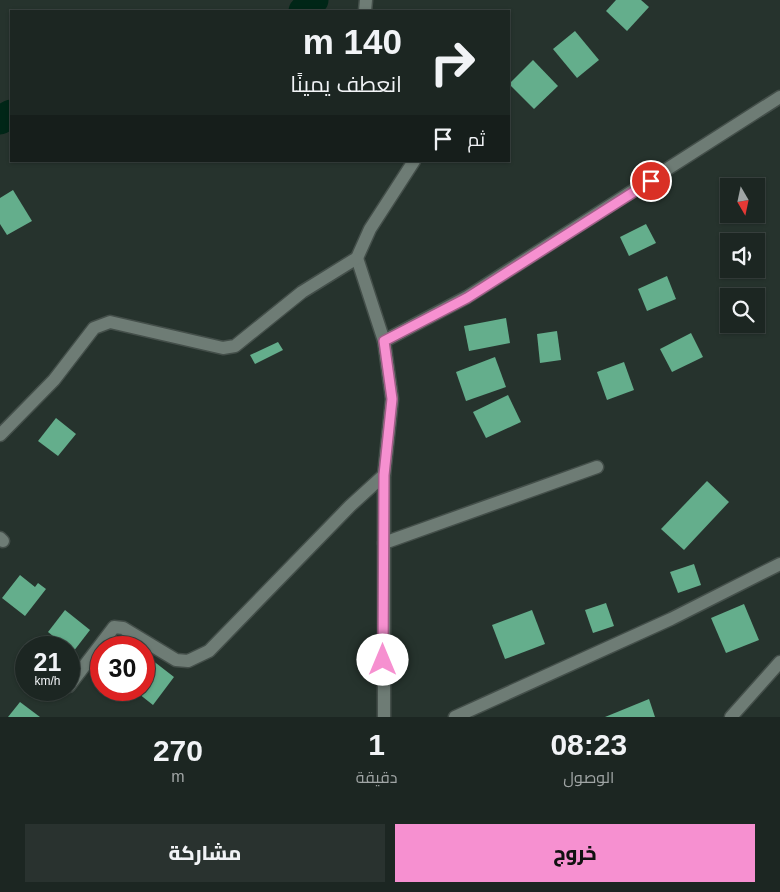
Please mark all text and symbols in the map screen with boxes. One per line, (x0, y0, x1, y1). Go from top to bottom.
text: 140 m (303, 22, 402, 61)
icon: right (420, 30, 485, 95)
text: انعطف يمينًا (290, 72, 402, 97)
icon: arrive (429, 125, 457, 153)
text: ثم (467, 129, 485, 150)
pin (630, 160, 672, 202)
icon: arrive (637, 167, 665, 195)
north arrow (720, 178, 765, 222)
map controls (720, 178, 765, 333)
button: sound (720, 233, 765, 278)
button: search (720, 288, 765, 333)
position arrow (356, 633, 408, 685)
speed limit sign: 30 (90, 636, 155, 701)
text: 21 (34, 648, 61, 676)
text: km/h (34, 674, 61, 688)
text: 1 (368, 728, 385, 761)
text: 08:23 (550, 728, 627, 761)
text: 270 (153, 734, 203, 767)
text: m (171, 768, 185, 785)
text: دقيقة (356, 769, 397, 786)
text: الوصول (563, 769, 614, 786)
button: مشاركة (25, 824, 385, 882)
button: خروج (395, 824, 755, 882)

